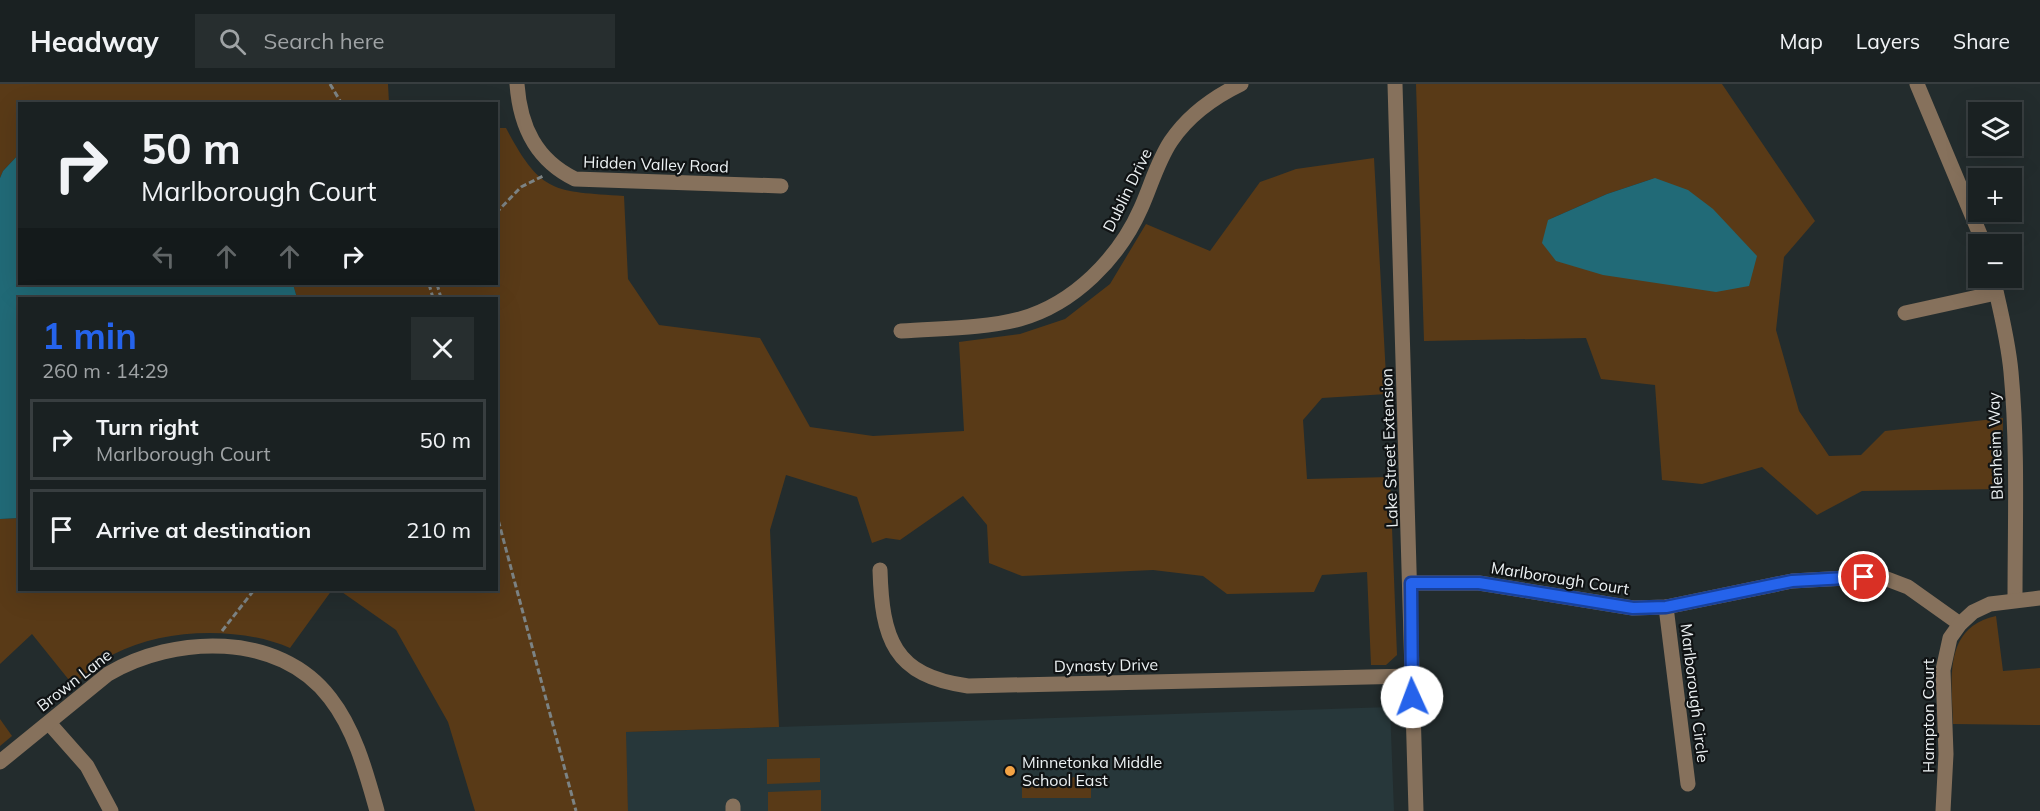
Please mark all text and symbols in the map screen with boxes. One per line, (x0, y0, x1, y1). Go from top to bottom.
search box (195, 14, 615, 68)
text: Headway (30, 24, 159, 59)
icon: search (216, 25, 249, 58)
text: Search here (264, 27, 385, 55)
text: Map (1780, 28, 1823, 54)
text: Layers (1856, 28, 1920, 54)
text: Share (1953, 28, 2010, 54)
map controls (1968, 102, 2022, 288)
button: layers (1968, 102, 2022, 156)
text: 50 m (141, 122, 241, 175)
icon: right (42, 126, 120, 204)
street label: Dublin Drive (1098, 145, 1156, 235)
street label: Hidden Valley Road (583, 151, 729, 177)
button: + (1968, 168, 2022, 222)
text: Marlborough Court (141, 174, 376, 208)
button: − (1968, 234, 2022, 288)
icon: left (147, 240, 180, 273)
icon: ahead (210, 240, 243, 273)
icon: ahead (273, 240, 306, 273)
icon: right (336, 240, 369, 273)
text: 1 min (42, 313, 137, 358)
button: close (411, 317, 474, 380)
text: 260 m · 14:29 (42, 358, 168, 383)
street label: Lake Street Extension (1376, 368, 1402, 528)
street label: Blenheim Way (1983, 391, 2007, 500)
text: Turn right (96, 413, 199, 441)
icon: right (45, 423, 78, 456)
text: 50 m (420, 426, 471, 454)
text: Marlborough Court (96, 441, 270, 466)
icon: arrive (45, 513, 78, 546)
text: Arrive at destination (96, 516, 311, 544)
text: 210 m (406, 516, 471, 544)
pin (1838, 551, 1889, 602)
street label: Marlborough Court (1490, 557, 1631, 599)
icon: arrive (1847, 560, 1880, 593)
street label: Marlborough Circle (1677, 622, 1713, 764)
street label: Brown Lane (33, 645, 115, 715)
street label: Dynasty Drive (1054, 654, 1158, 676)
street label: Hampton Court (1918, 658, 1938, 773)
position arrow (1380, 665, 1444, 729)
place label: Minnetonka Middle School East (1022, 752, 1162, 790)
marker: Minnetonka Middle School East (1003, 764, 1017, 778)

